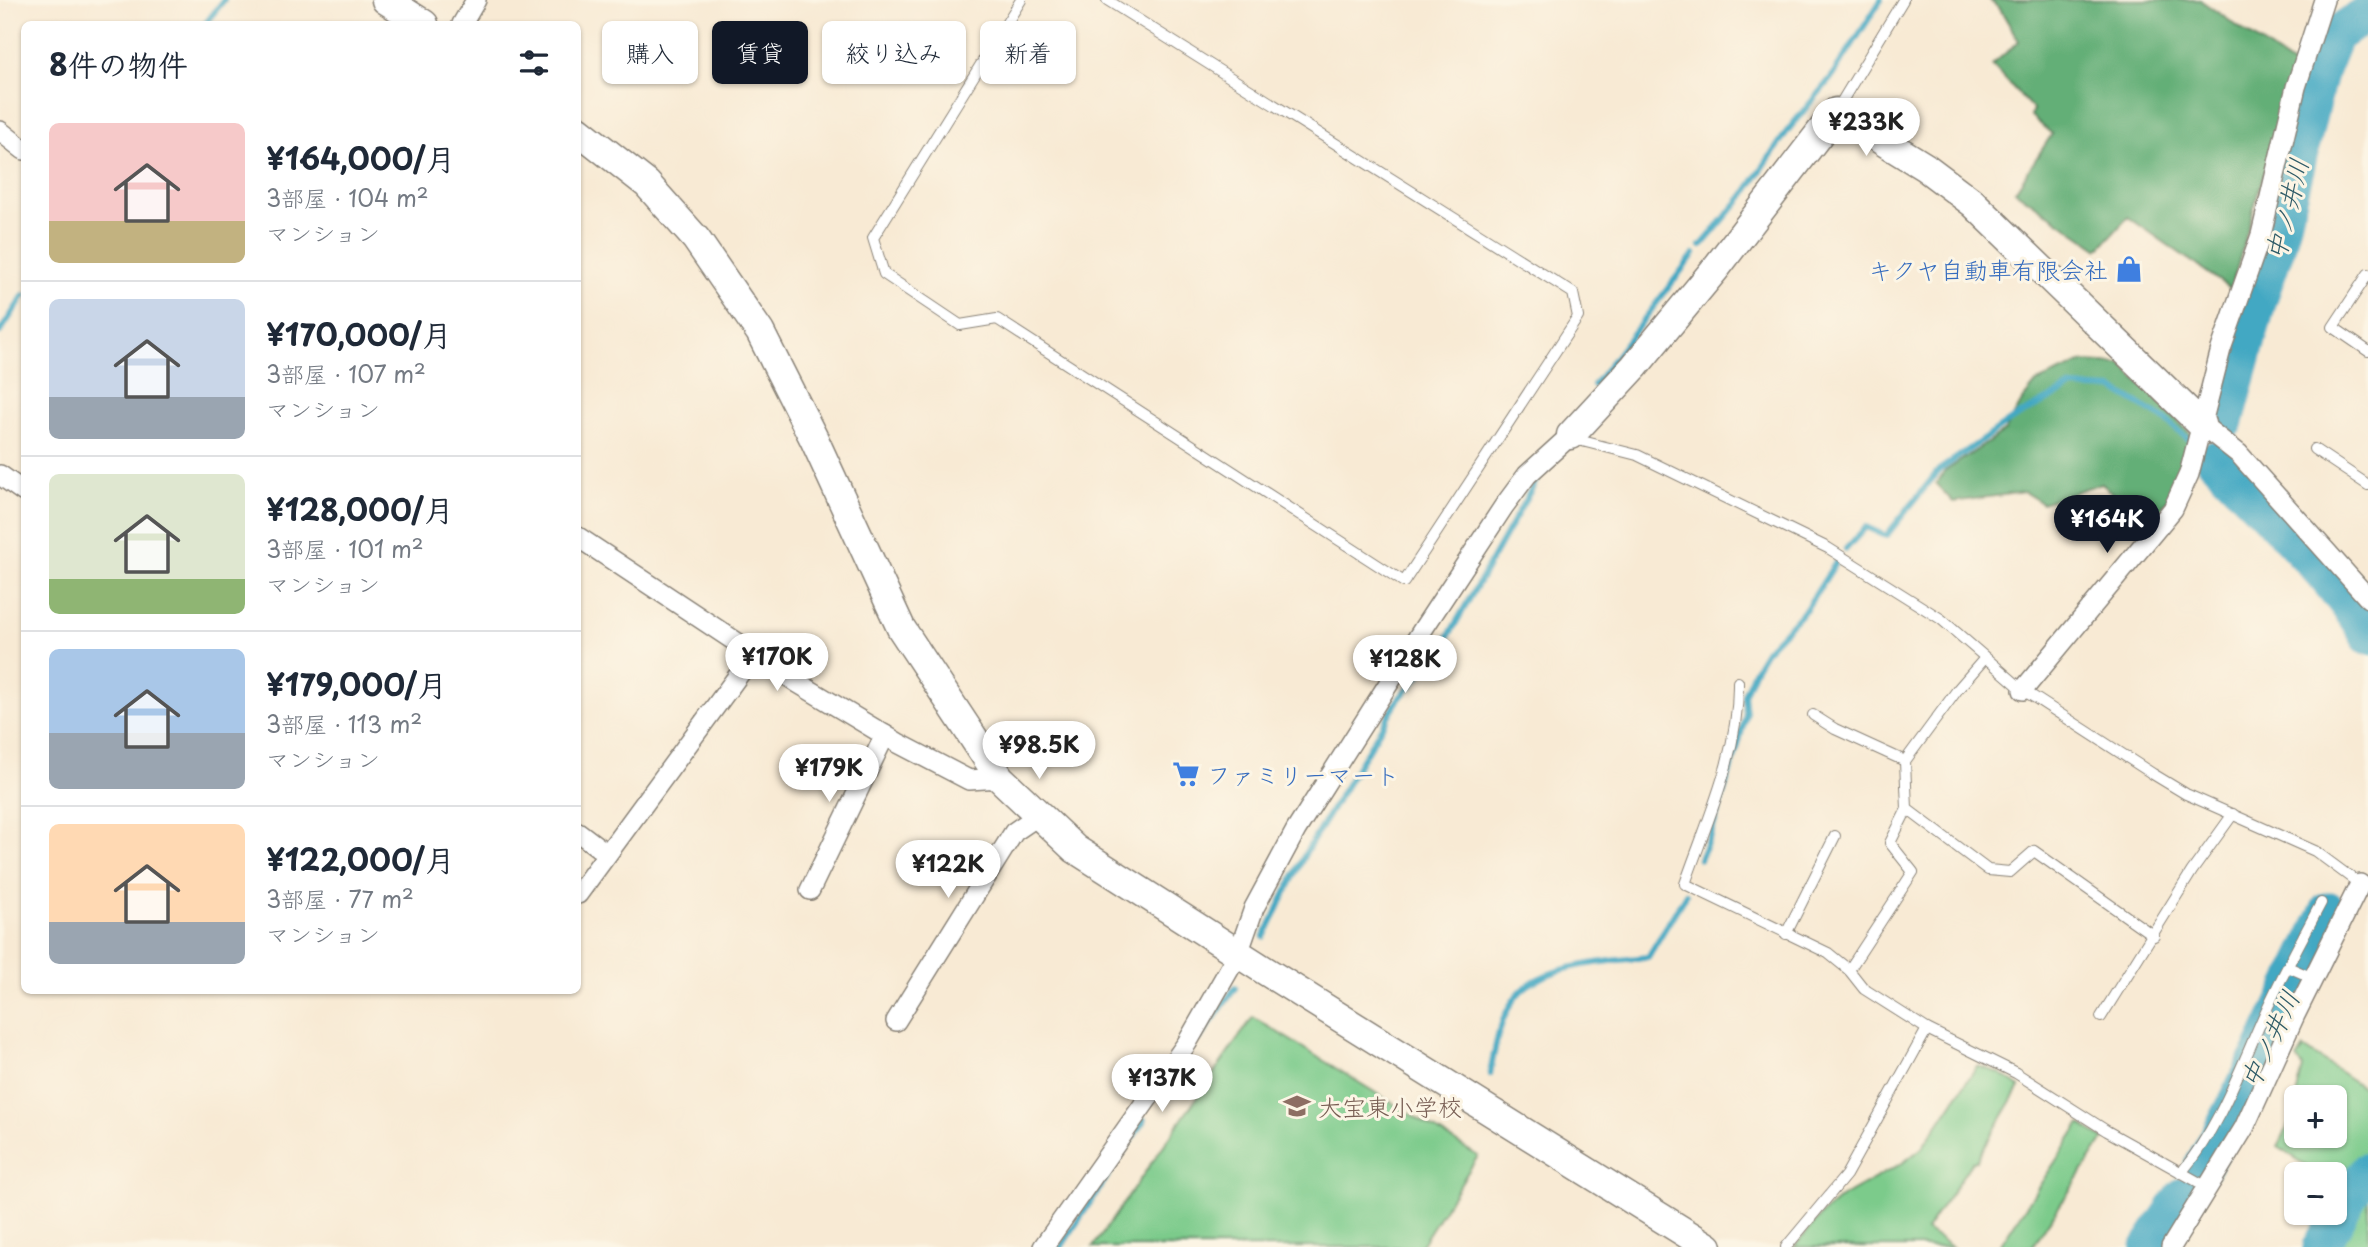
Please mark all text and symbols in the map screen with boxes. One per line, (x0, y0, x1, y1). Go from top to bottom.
chip: 購入 (602, 21, 698, 84)
chip: 賃貸 (712, 21, 808, 84)
chip: 絞り込み (822, 21, 966, 84)
chip: 新着 (980, 21, 1076, 84)
text: 8件の物件 (49, 41, 188, 86)
icon: filters (515, 44, 553, 82)
pin: ¥233K (1817, 99, 1915, 158)
text: ¥233K (1828, 103, 1904, 138)
text: ¥164,000/月 (266, 135, 455, 180)
icon: home (105, 151, 189, 235)
water label: 中ノ井川 (2254, 154, 2318, 264)
text: 3部屋 · 104 m² (266, 180, 429, 215)
text: マンション (266, 215, 380, 250)
place label: キクヤ自動車有限会社 (1868, 251, 2108, 287)
shop icon: キクヤ自動車有限会社 (2114, 254, 2144, 284)
text: ¥170,000/月 (266, 311, 452, 356)
icon: home (105, 327, 189, 411)
text: 3部屋 · 107 m² (266, 356, 426, 391)
text: マンション (266, 391, 380, 426)
text: ¥128,000/月 (266, 486, 454, 531)
pin: ¥164K (2058, 496, 2156, 555)
text: ¥164K (2070, 500, 2144, 535)
icon: home (105, 502, 189, 586)
text: 3部屋 · 101 m² (266, 531, 424, 566)
text: マンション (266, 566, 380, 601)
pin: ¥170K (728, 634, 826, 693)
pin: ¥128K (1356, 636, 1454, 695)
text: ¥170K (741, 638, 813, 673)
text: ¥128K (1369, 640, 1441, 675)
text: ¥179,000/月 (266, 661, 447, 706)
icon: home (105, 677, 189, 761)
text: 3部屋 · 113 m² (266, 706, 422, 741)
pin: ¥98.5K (982, 722, 1096, 781)
text: ¥98.5K (999, 726, 1079, 761)
text: マンション (266, 741, 380, 776)
pin: ¥179K (780, 744, 878, 804)
text: ¥179K (795, 749, 863, 784)
place label: ファミリーマート (1207, 756, 1399, 792)
supermarket icon: ファミリーマート (1171, 759, 1201, 789)
text: ¥122,000/月 (266, 836, 455, 881)
pin: ¥122K (899, 841, 997, 900)
text: ¥122K (912, 845, 984, 880)
icon: home (105, 852, 189, 936)
text: 3部屋 · 77 m² (266, 881, 414, 916)
text: マンション (266, 916, 380, 951)
water label: 中ノ井川 (2229, 984, 2309, 1094)
pin: ¥137K (1113, 1054, 1211, 1114)
text: ¥137K (1128, 1059, 1196, 1094)
map controls (2284, 1085, 2347, 1225)
button: + (2284, 1085, 2347, 1148)
place label: 大宝東小学校 (1318, 1088, 1462, 1124)
school or university icon: 大宝東小学校 (1282, 1091, 1312, 1121)
button: − (2284, 1162, 2347, 1225)

